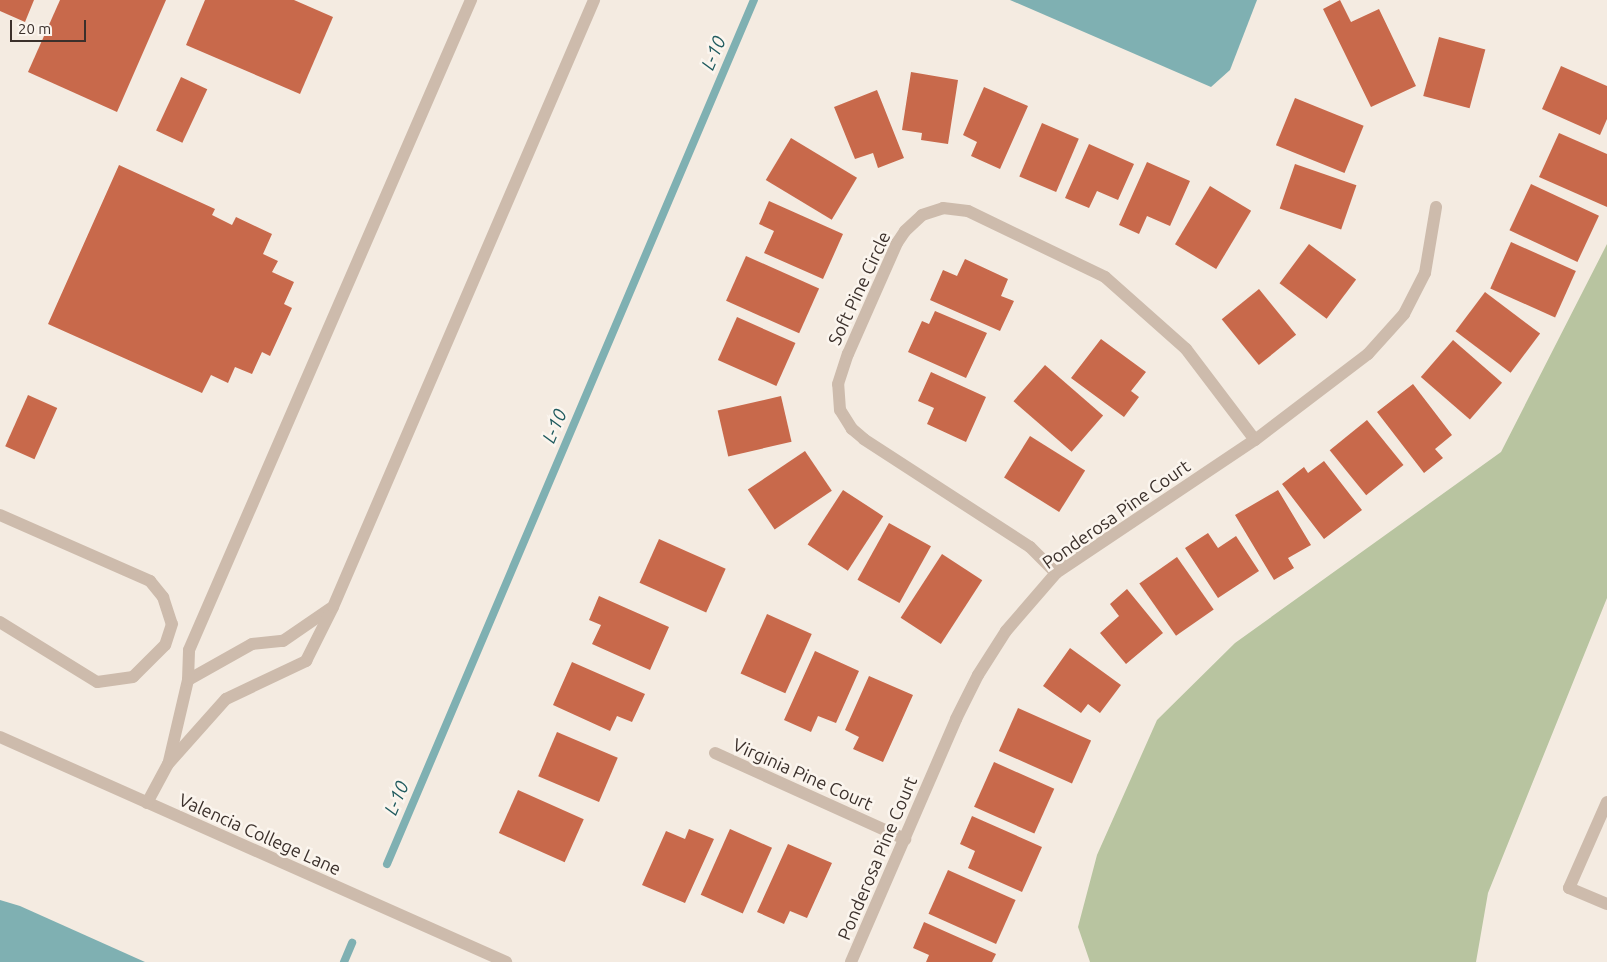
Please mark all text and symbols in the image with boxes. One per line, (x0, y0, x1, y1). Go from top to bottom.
scale bar (12, 10, 89, 42)
text: 20 m (18, 20, 51, 37)
water label: L-10 (697, 32, 731, 74)
street label: Soft Pine Circle (823, 228, 895, 348)
water label: L-10 (538, 405, 572, 447)
street label: Ponderosa Pine Court (1038, 455, 1194, 573)
street label: Virginia Pine Court (730, 733, 876, 815)
street label: Ponderosa Pine Court (833, 773, 921, 943)
water label: L-10 (380, 777, 414, 819)
street label: Valencia College Lane (175, 788, 345, 880)

